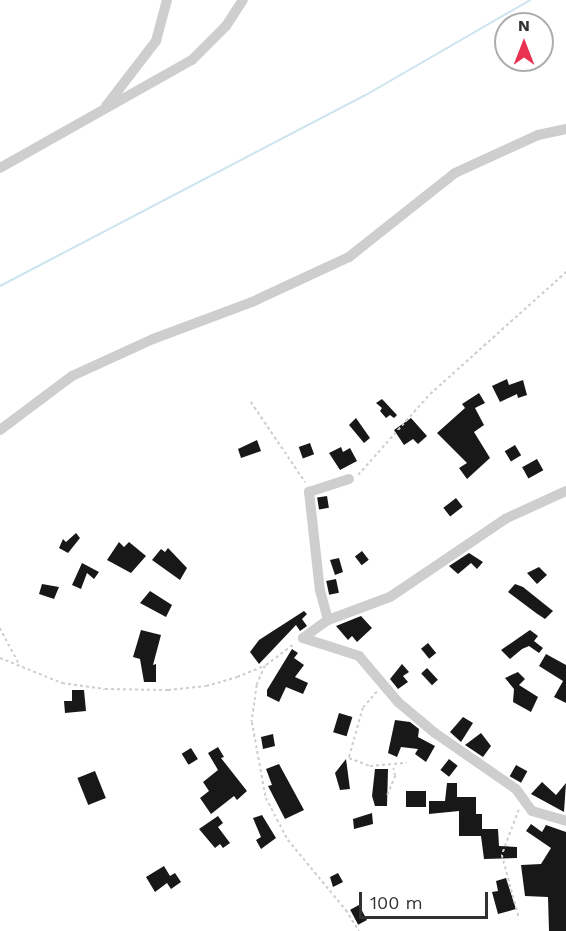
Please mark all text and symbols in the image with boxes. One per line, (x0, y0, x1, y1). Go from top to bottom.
north arrow (494, 12, 554, 72)
text: N (518, 16, 530, 35)
scale bar (362, 880, 491, 918)
text: 100 m (370, 892, 423, 913)

